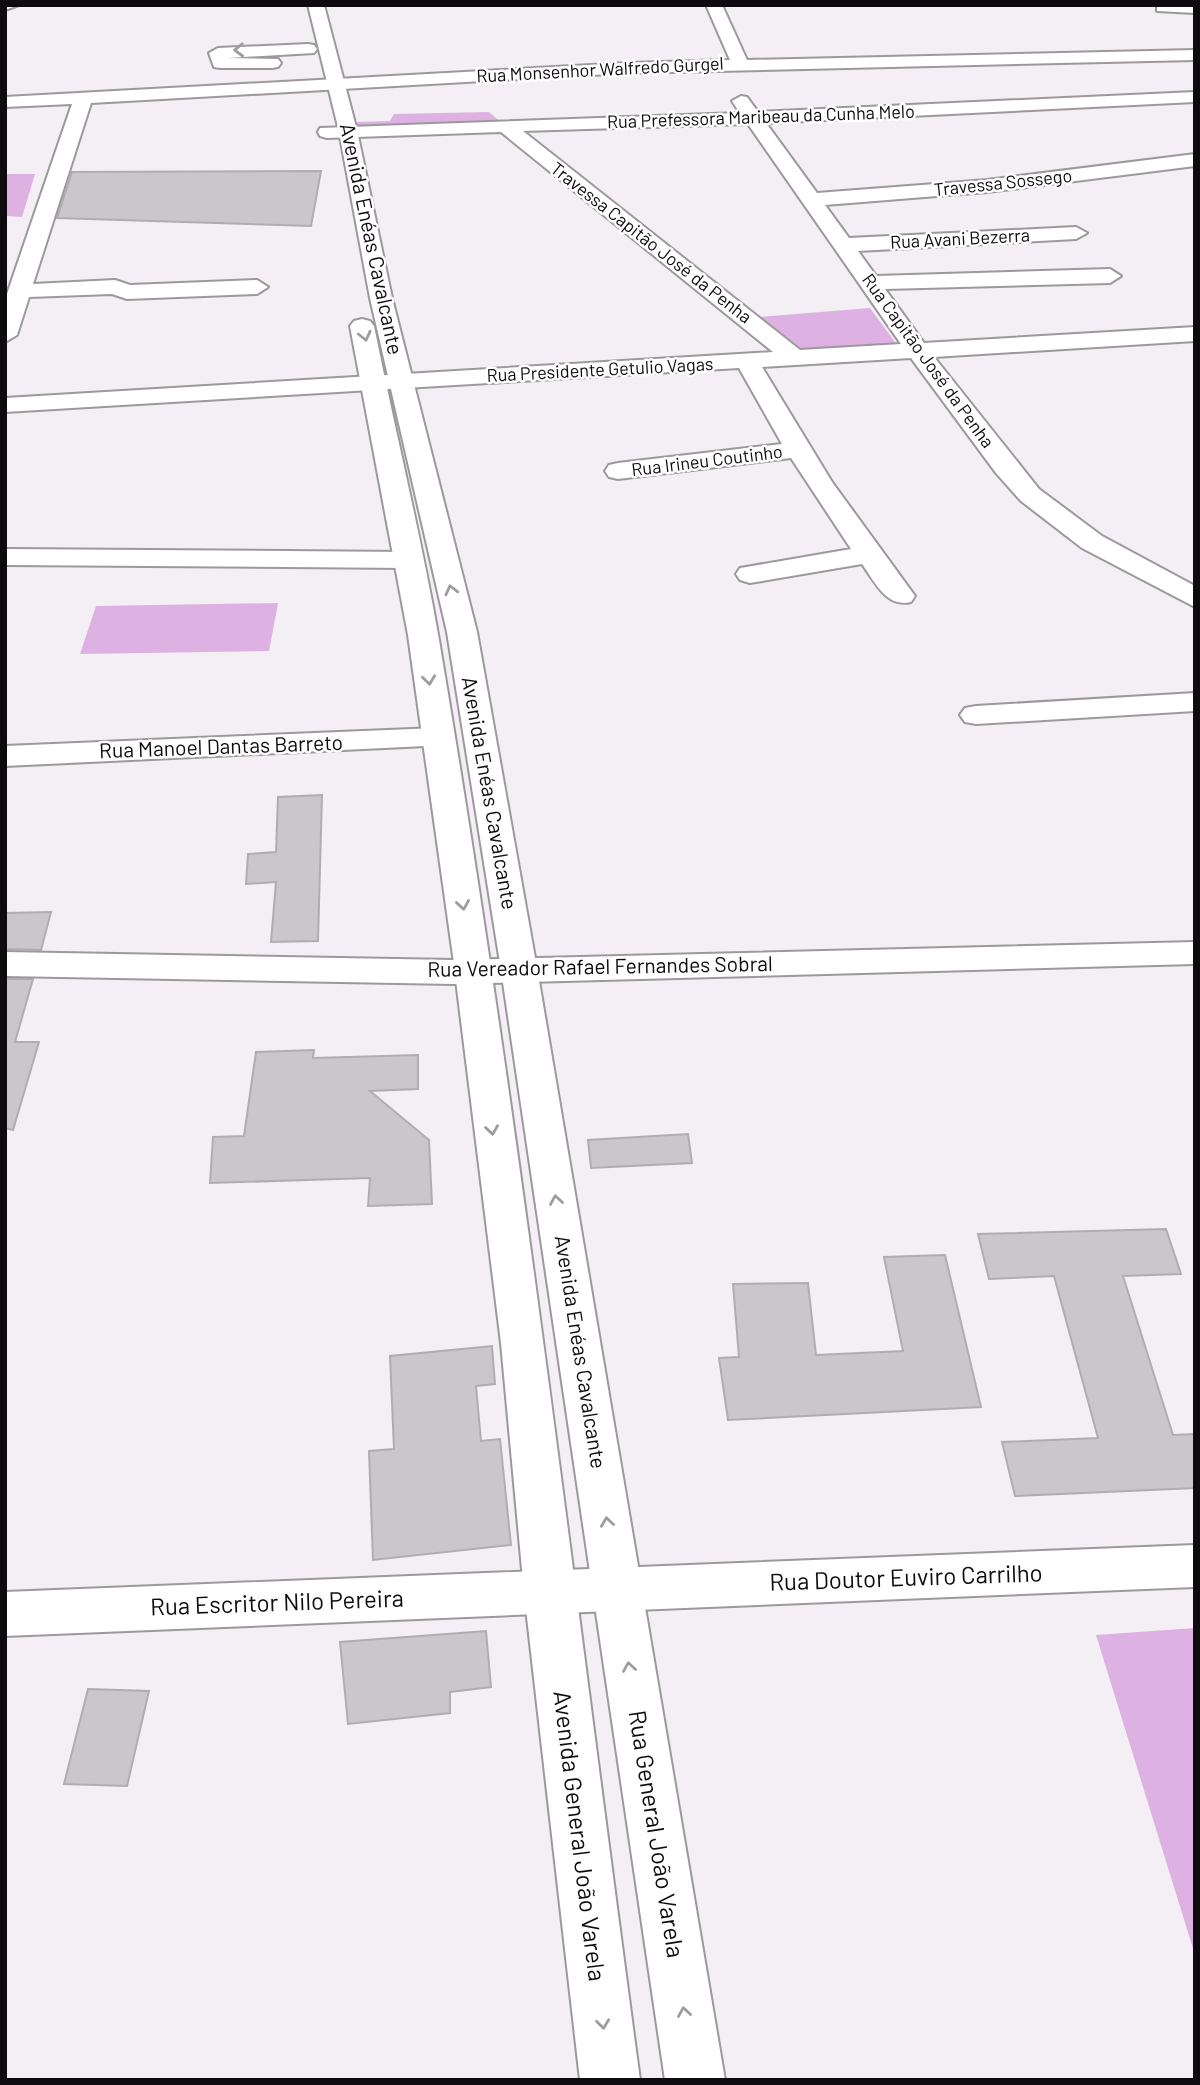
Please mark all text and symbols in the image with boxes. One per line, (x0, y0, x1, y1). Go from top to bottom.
one-way arrow (234, 43, 245, 58)
street label: Rua Monsenhor Walfredo Gurgel (476, 52, 724, 86)
street label: Rua Prefessora Maribeau da Cunha Melo (607, 100, 915, 132)
street label: Avenida Enéas Cavalcante (336, 121, 409, 357)
street label: Travessa Capitão José da Penha (547, 157, 757, 328)
street label: Travessa Sossego (933, 164, 1073, 200)
street label: Rua Avani Bezerra (889, 223, 1030, 253)
street label: Rua Capitão José da Penha (858, 269, 999, 452)
one-way arrow (356, 330, 371, 342)
street label: Rua Presidente Getulio Vagas (486, 352, 714, 386)
street label: Rua Irineu Coutinho (630, 440, 784, 480)
one-way arrow (445, 584, 459, 596)
one-way arrow (421, 674, 436, 686)
street label: Avenida Enéas Cavalcante (458, 674, 523, 911)
street label: Rua Manoel Dantas Barreto (99, 729, 343, 762)
one-way arrow (455, 899, 470, 911)
street label: Rua Vereador Rafael Fernandes Sobral (427, 950, 773, 981)
one-way arrow (485, 1125, 500, 1136)
one-way arrow (549, 1194, 564, 1206)
street label: Avenida Enéas Cavalcante (551, 1233, 612, 1470)
one-way arrow (599, 1516, 614, 1528)
street label: Rua Doutor Euviro Carrilho (769, 1557, 1043, 1596)
street label: Rua Escritor Nilo Pereira (150, 1583, 404, 1620)
one-way arrow (622, 1661, 637, 1673)
street label: Avenida General João Varela (548, 1689, 613, 1983)
street label: Rua General João Varela (624, 1708, 691, 1960)
one-way arrow (677, 2006, 692, 2018)
one-way arrow (595, 2018, 610, 2030)

